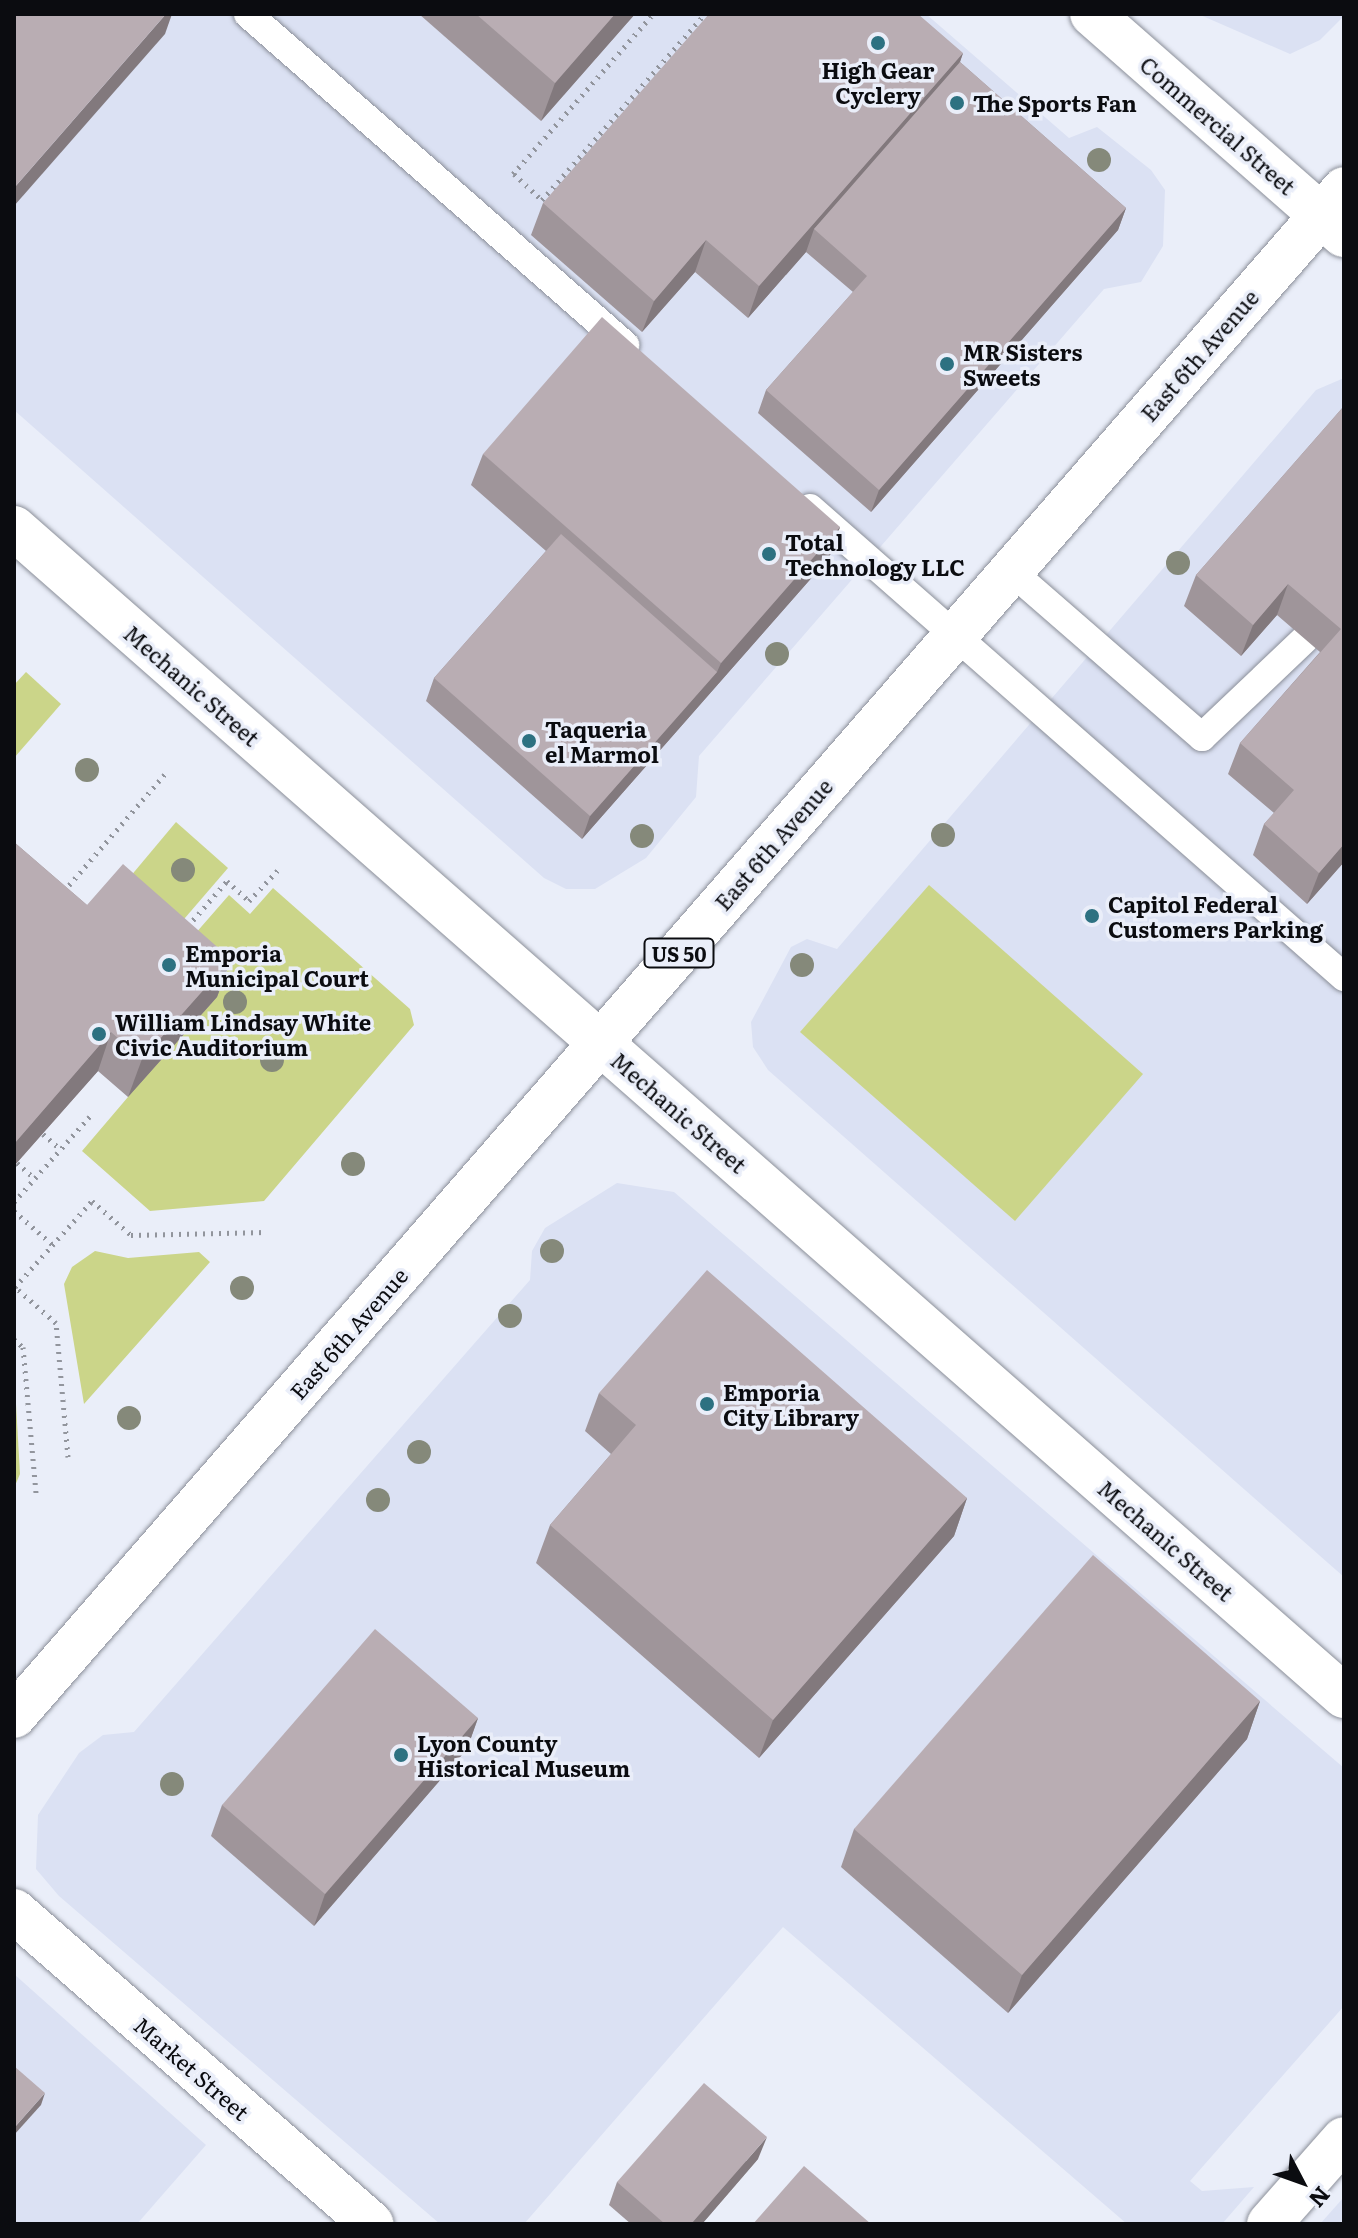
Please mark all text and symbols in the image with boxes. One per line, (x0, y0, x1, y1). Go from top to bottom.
marker: High Gear Cyclery (869, 34, 887, 52)
street label: Commercial Street (1135, 51, 1301, 199)
place label: High Gear Cyclery (822, 56, 934, 108)
place label: The Sports Fan (973, 90, 1137, 116)
marker: The Sports Fan (948, 94, 966, 112)
street label: East 6th Avenue (1135, 284, 1263, 426)
place label: MR Sisters Sweets (963, 338, 1082, 390)
marker: MR Sisters Sweets (938, 355, 956, 373)
place label: Total Technology LLC (785, 528, 965, 580)
marker: Total Technology LLC (760, 545, 778, 563)
street label: Mechanic Street (119, 619, 265, 751)
place label: Taqueria el Marmol (545, 715, 659, 766)
marker: Taqueria el Marmol (520, 732, 538, 750)
street label: East 6th Avenue (709, 773, 837, 915)
place label: Capitol Federal Customers Parking (1108, 890, 1323, 942)
marker: Capitol Federal Customers Parking (1083, 907, 1101, 925)
road number: US 50 (643, 937, 715, 969)
place label: Emporia Municipal Court (185, 939, 369, 990)
marker: Emporia Municipal Court (160, 956, 178, 974)
place label: William Lindsay White Civic Auditorium (115, 1008, 371, 1060)
marker: William Lindsay White Civic Auditorium (90, 1025, 108, 1043)
street label: Mechanic Street (606, 1046, 752, 1178)
street label: East 6th Avenue (284, 1262, 412, 1404)
place label: Emporia City Library (723, 1378, 859, 1430)
marker: Emporia City Library (698, 1395, 716, 1413)
street label: Mechanic Street (1093, 1474, 1239, 1606)
place label: Lyon County Historical Museum (417, 1729, 630, 1780)
marker: Lyon County Historical Museum (392, 1746, 410, 1764)
street label: Market Street (129, 2011, 255, 2125)
north arrow (1262, 2142, 1342, 2222)
text: N (1302, 2180, 1339, 2216)

